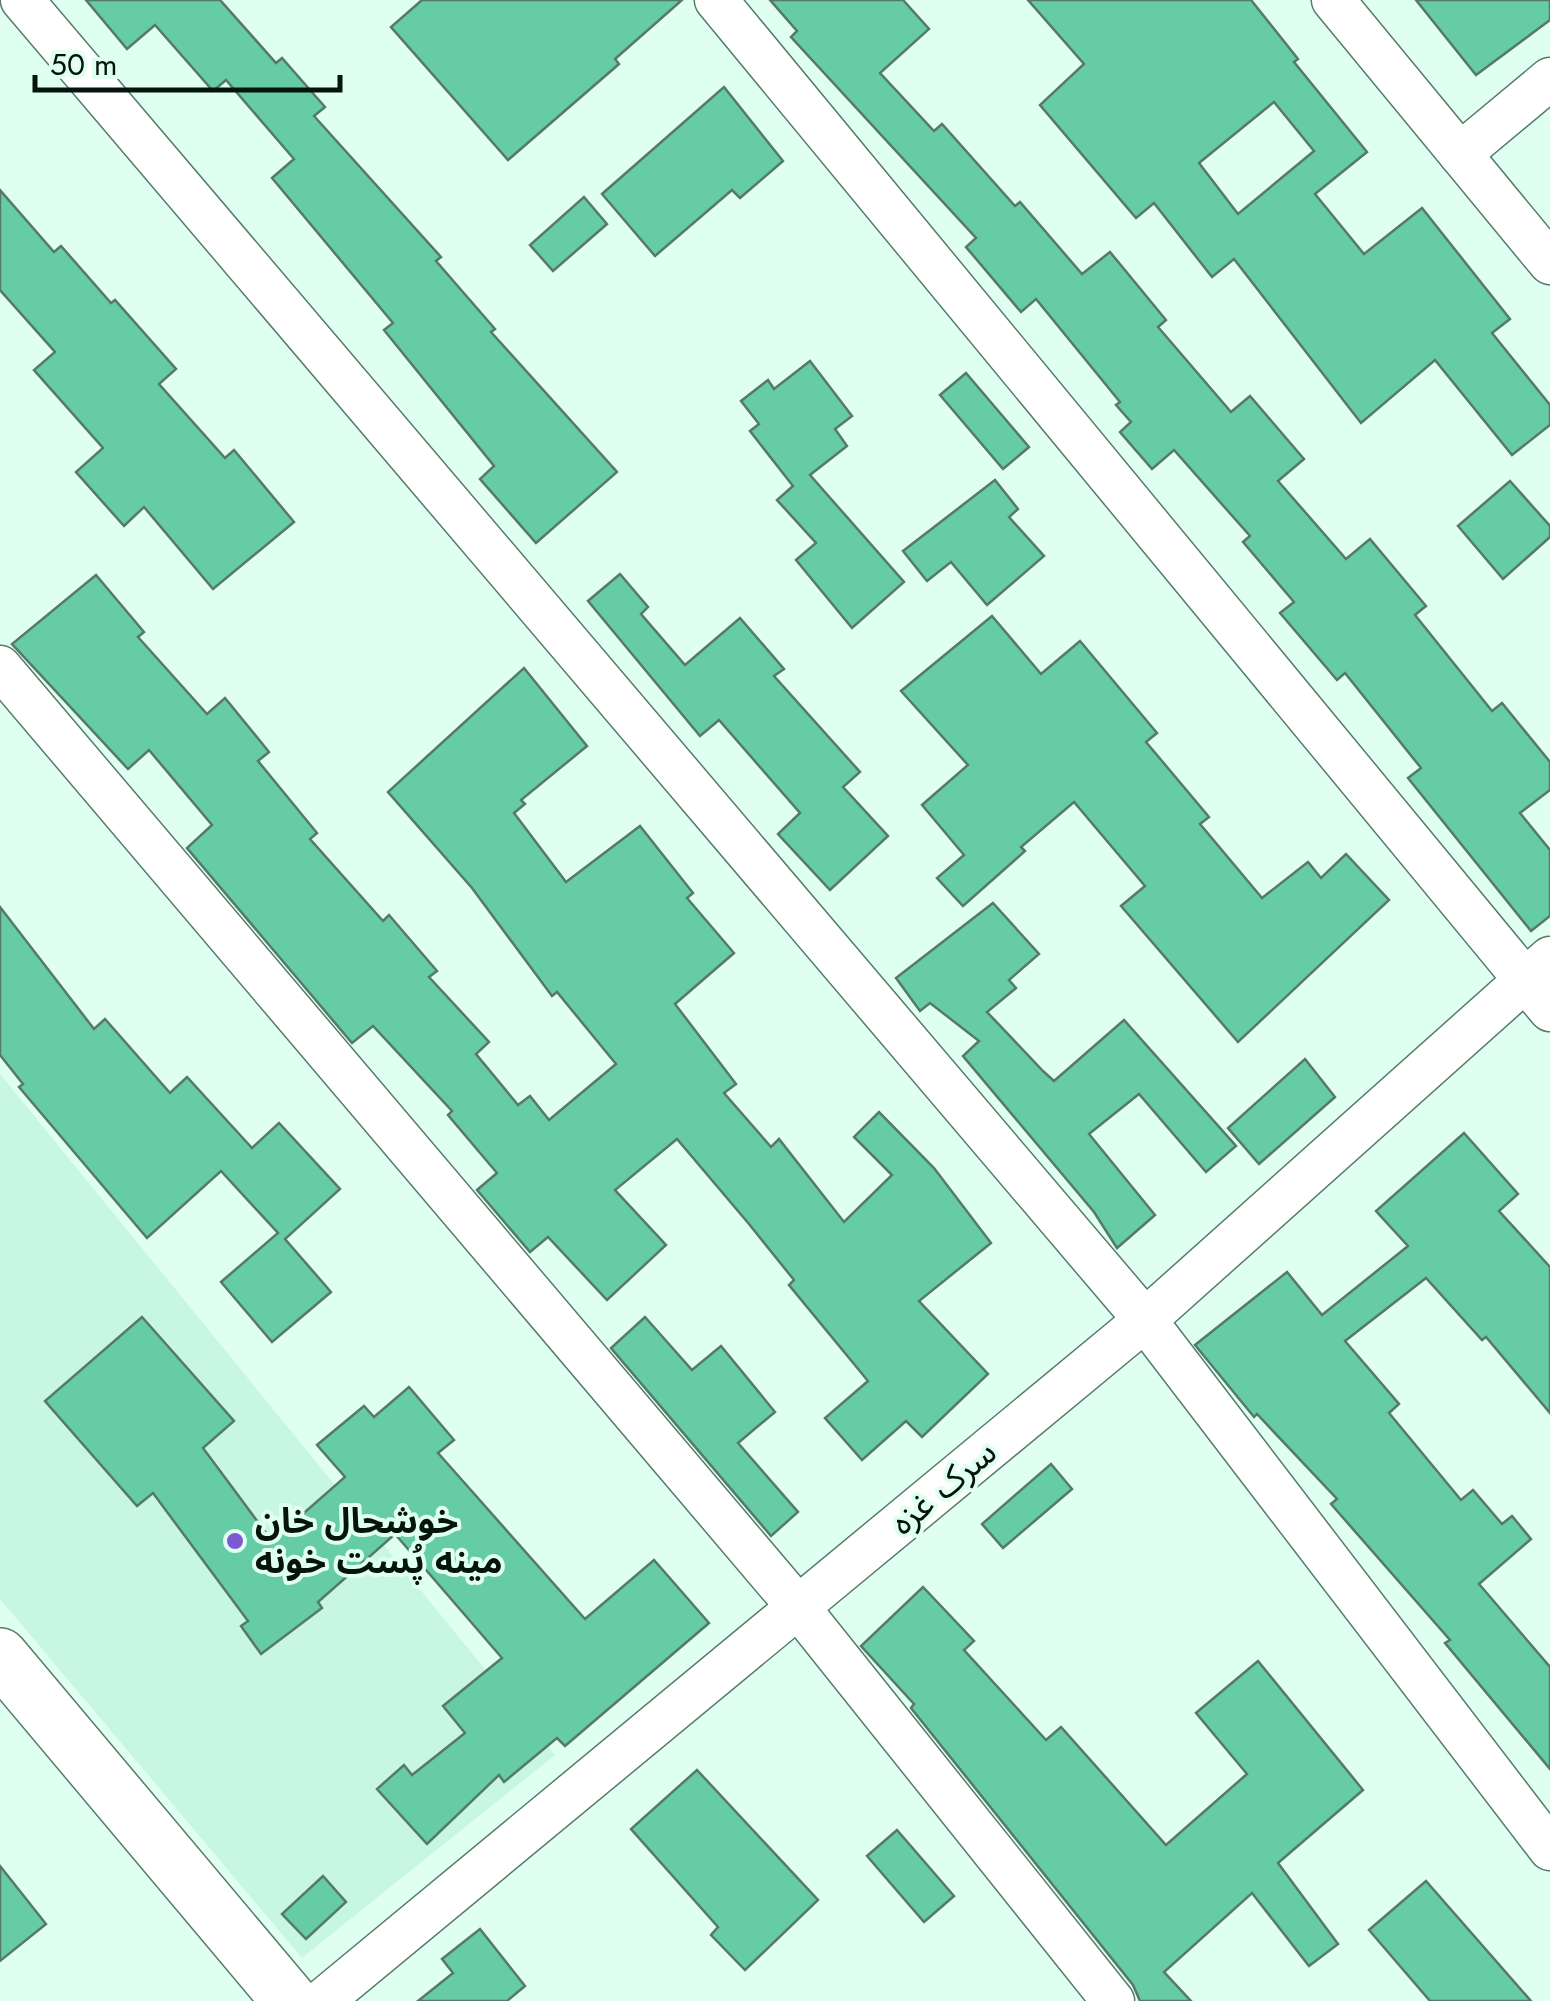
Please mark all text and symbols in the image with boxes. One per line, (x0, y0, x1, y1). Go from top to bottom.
scale bar (35, 30, 340, 92)
text: 50 m (50, 43, 117, 86)
street label: سرک غزه (879, 1428, 1007, 1546)
place label: خوشحال خان مینه پُست خونه (255, 1496, 503, 1586)
marker: خوشحال خان مینه پُست خونه (224, 1530, 246, 1552)

